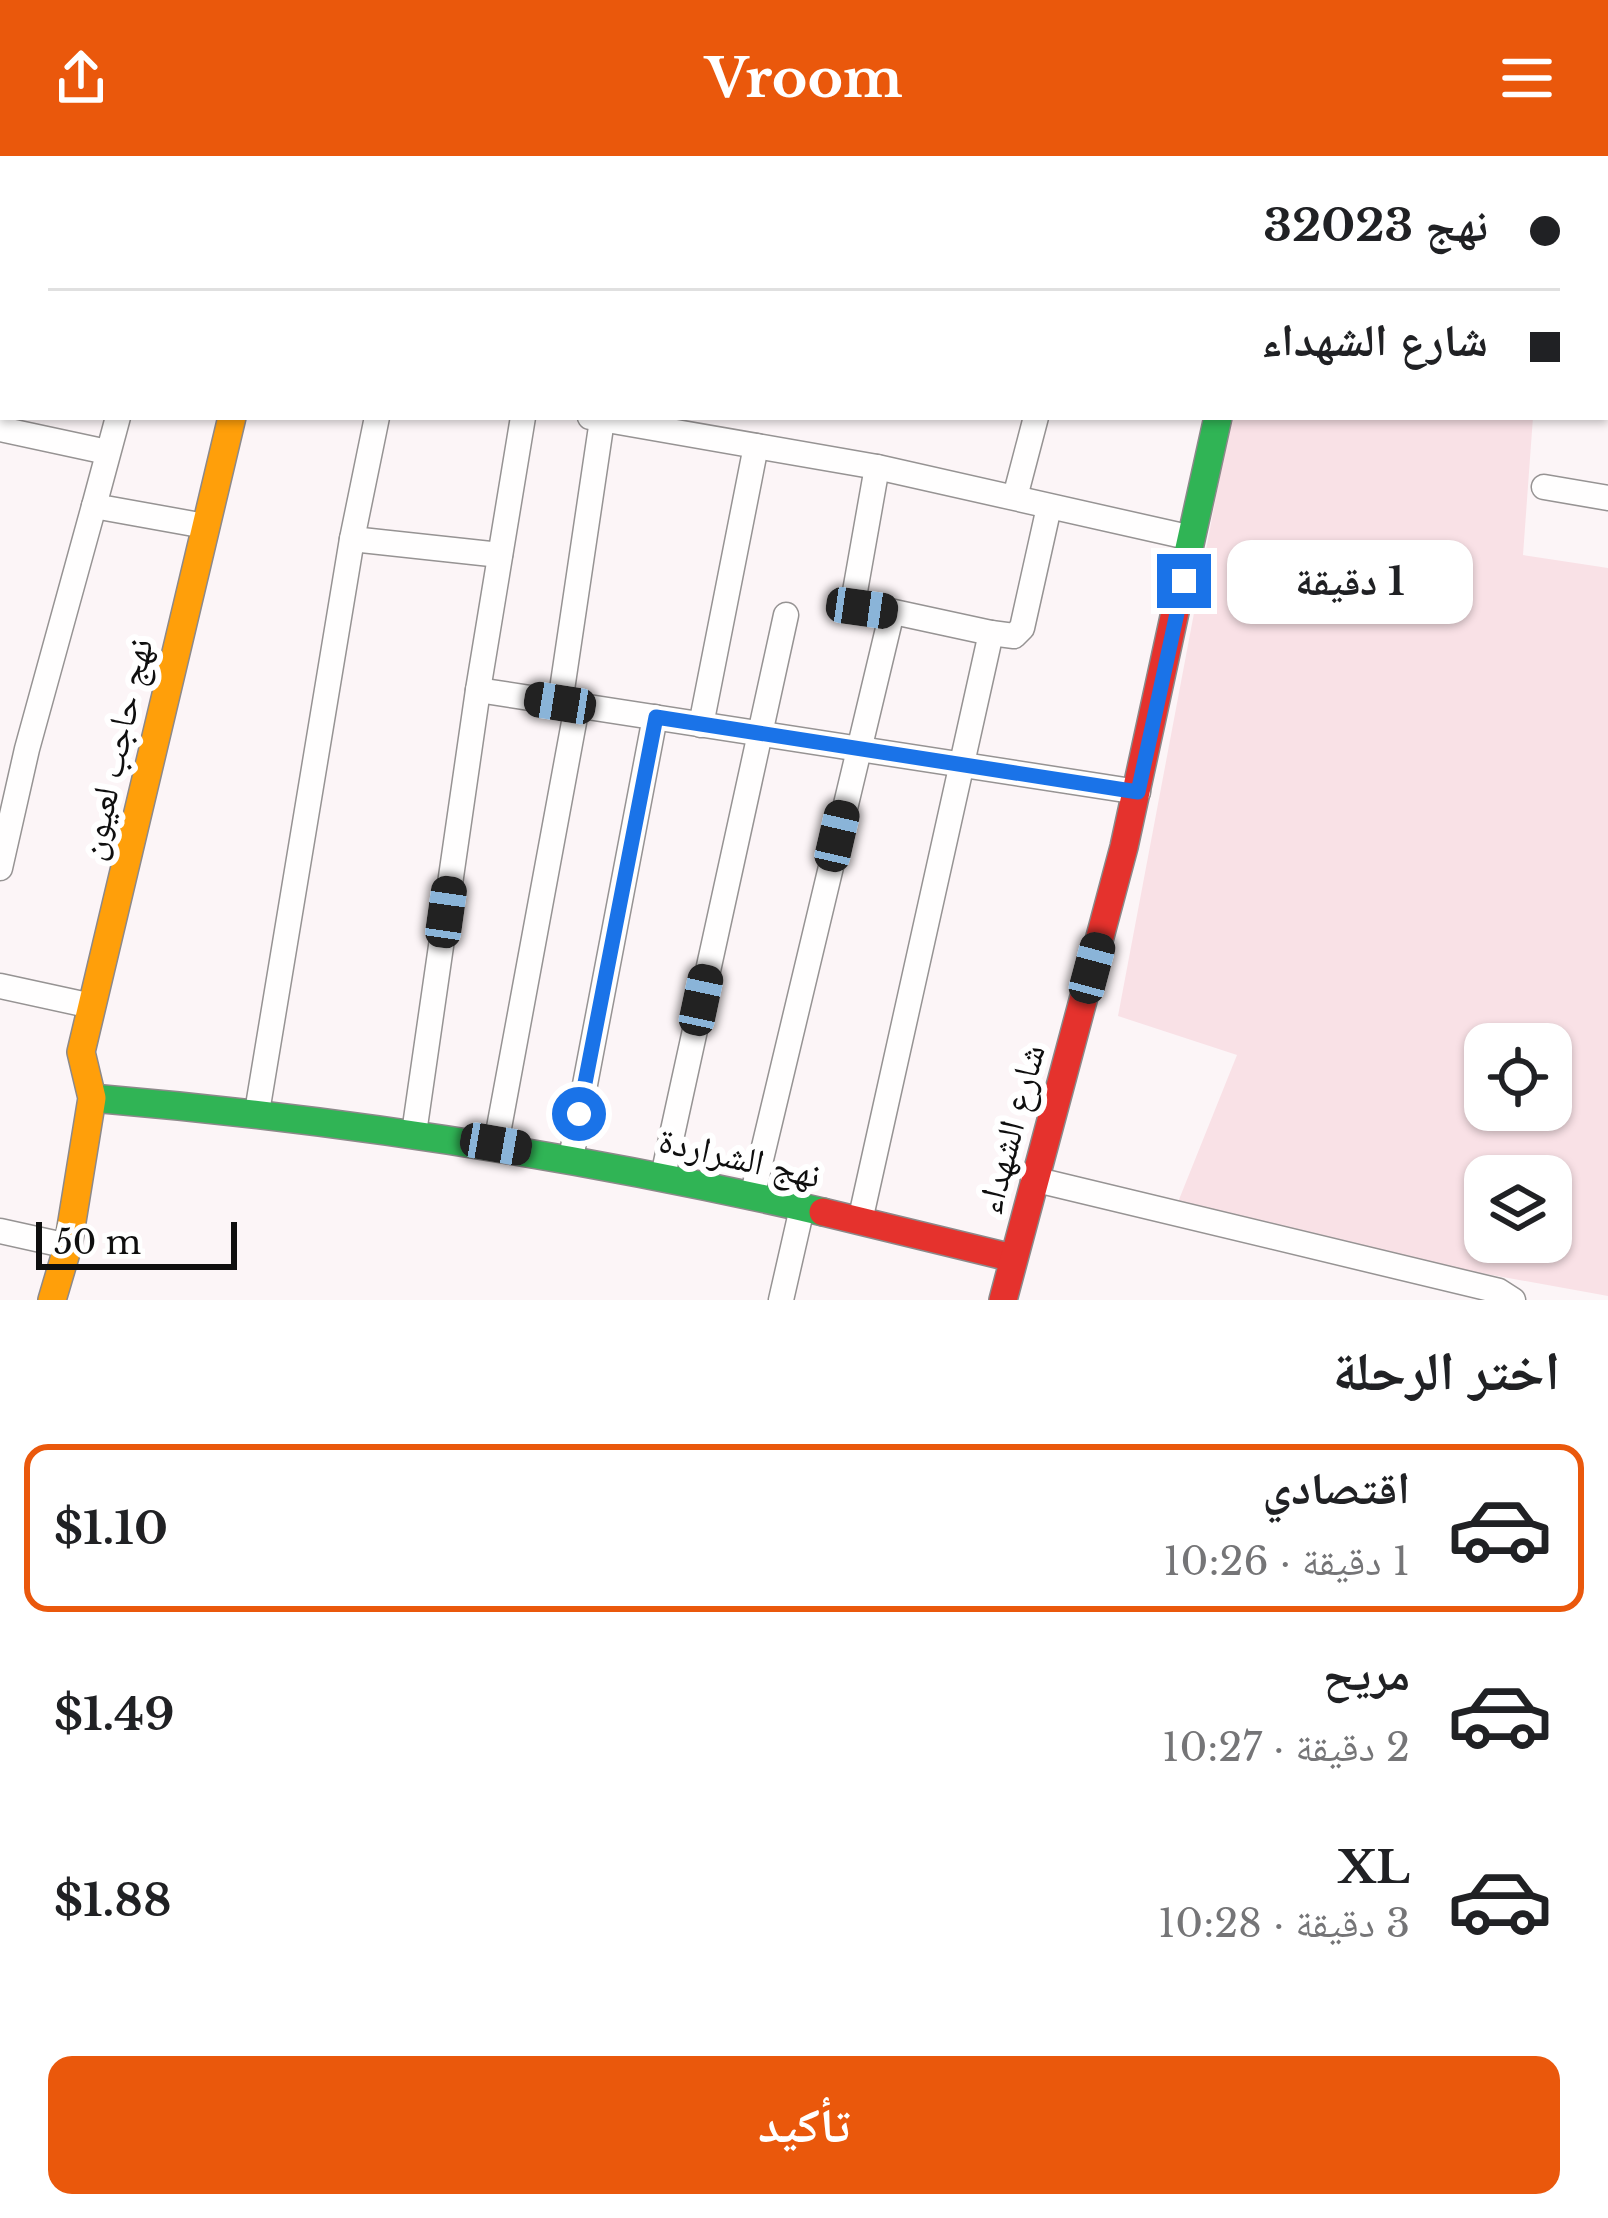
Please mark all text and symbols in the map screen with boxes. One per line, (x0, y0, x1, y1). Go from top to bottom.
icon: share (48, 45, 114, 111)
text: Vroom (705, 45, 903, 112)
icon: menu (1494, 45, 1560, 111)
text: نهج 32023 (1263, 197, 1488, 253)
text: شارع الشهداء (1261, 312, 1488, 368)
callout: 1 دقيقة (1226, 539, 1472, 623)
route end (1157, 554, 1211, 608)
text: 1 دقيقة (1295, 557, 1405, 606)
car (824, 585, 900, 631)
street label: نهج حاجب لعيون (68, 634, 163, 864)
car (522, 680, 598, 726)
car (811, 797, 863, 875)
car (423, 874, 469, 950)
car (1065, 929, 1119, 1007)
car (676, 961, 726, 1039)
map controls (1464, 1023, 1572, 1263)
button: locate (1464, 1023, 1572, 1131)
street label: شارع الشهداء (966, 1039, 1055, 1219)
route start (552, 1087, 606, 1141)
street label: نهج الشراردة (655, 1117, 825, 1198)
car (457, 1120, 535, 1168)
button: layers (1464, 1155, 1572, 1263)
scale bar (36, 1216, 237, 1269)
text: 50 m (54, 1222, 141, 1263)
text: اختر الرحلة (1333, 1338, 1560, 1405)
text: اقتصادي (1263, 1460, 1410, 1516)
icon: car (1446, 1474, 1554, 1582)
text: $1.10 (54, 1500, 168, 1556)
text: 1 دقيقة · 10:26 (1163, 1537, 1410, 1586)
text: مريح (1323, 1646, 1410, 1702)
icon: car (1446, 1660, 1554, 1768)
text: $1.49 (54, 1686, 175, 1742)
text: 2 دقيقة · 10:27 (1162, 1723, 1410, 1772)
text: XL (1338, 1839, 1410, 1895)
icon: car (1446, 1846, 1554, 1954)
text: $1.88 (54, 1872, 171, 1928)
text: 3 دقيقة · 10:28 (1158, 1899, 1410, 1948)
button: تأكيد (48, 2056, 1560, 2194)

